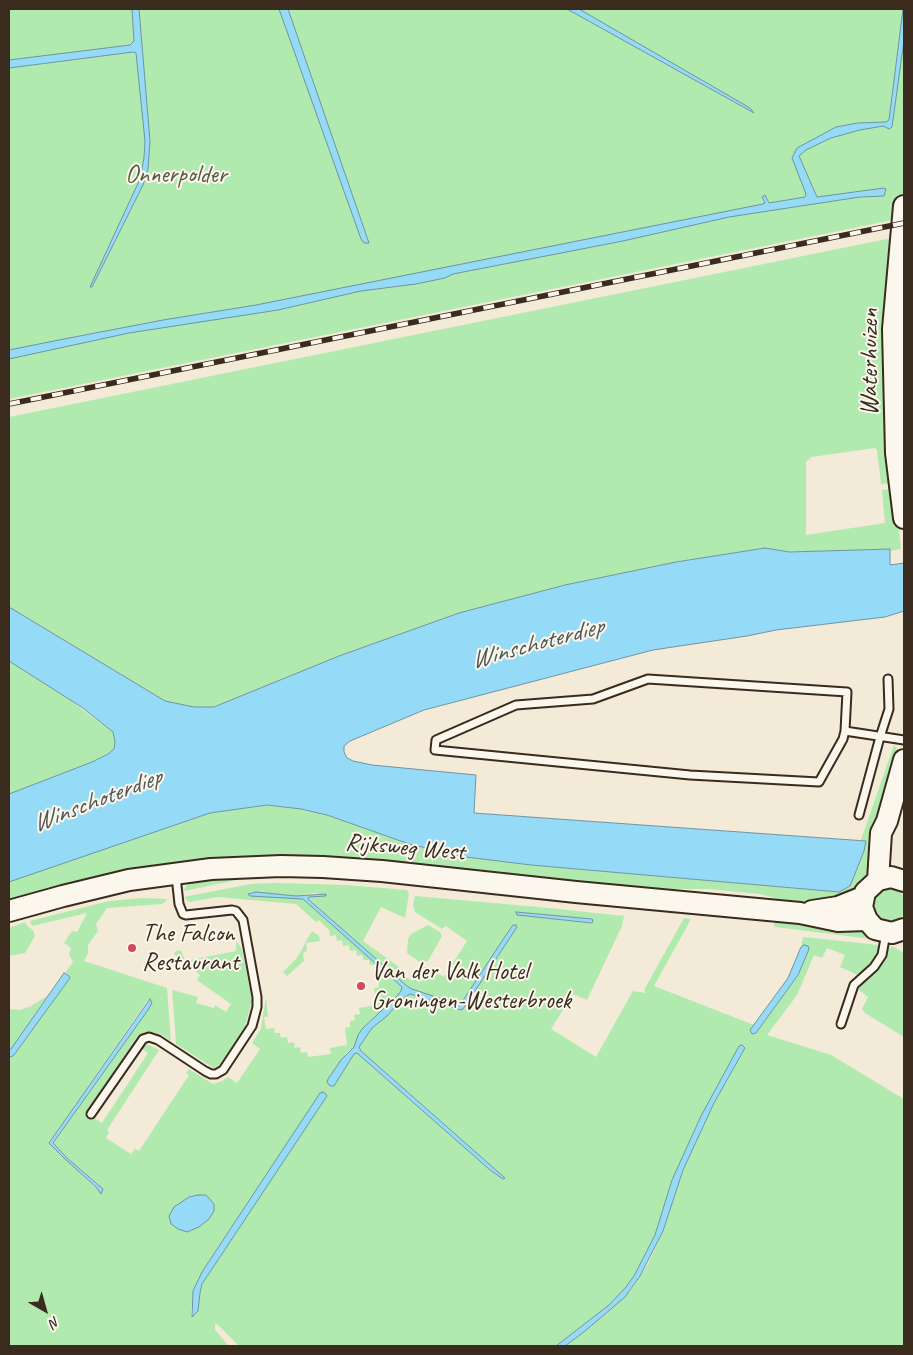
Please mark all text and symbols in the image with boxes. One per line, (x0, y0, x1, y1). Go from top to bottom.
park label: Onnerpolder (125, 160, 227, 190)
street label: Waterhuizen (855, 309, 885, 415)
water label: Winschoterdiep (467, 611, 607, 677)
water label: Winschoterdiep (28, 762, 166, 840)
street label: Rijksweg West (344, 828, 466, 868)
place label: The Falcon Restaurant (142, 919, 239, 978)
marker: The Falcon Restaurant (126, 942, 138, 954)
place label: Van der Valk Hotel Groningen-Westerbroek (371, 957, 571, 1016)
marker: Van der Valk Hotel Groningen-Westerbroek (355, 980, 367, 992)
north arrow (20, 1285, 70, 1335)
text: N (46, 1313, 63, 1332)

